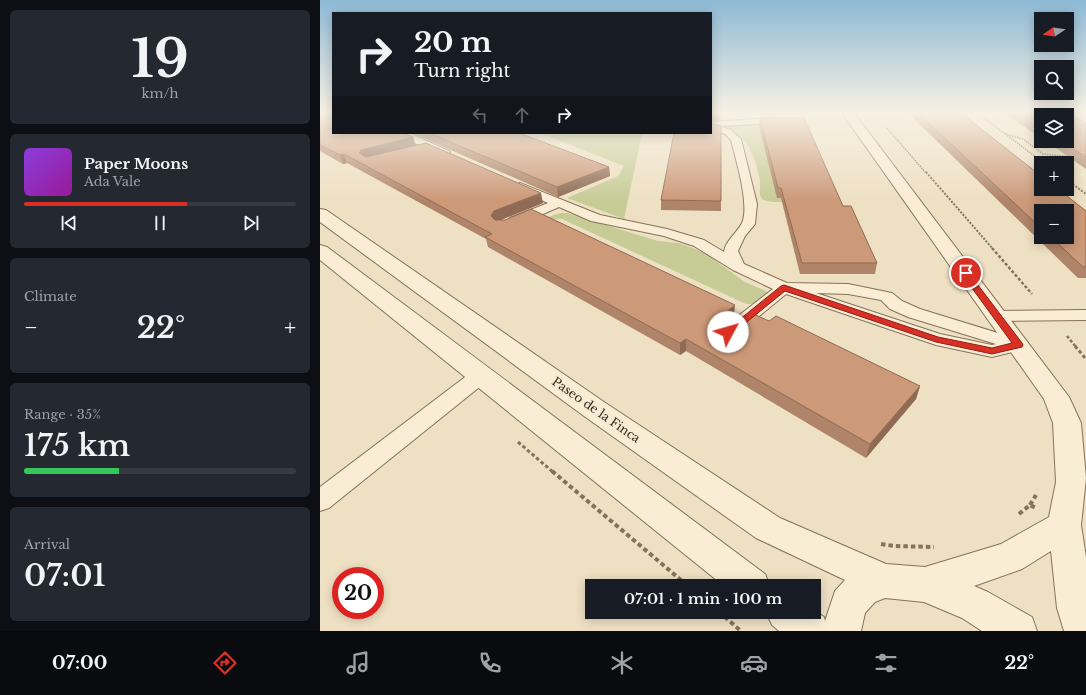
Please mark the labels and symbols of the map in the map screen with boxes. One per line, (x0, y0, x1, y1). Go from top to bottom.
north arrow (1034, 12, 1074, 52)
pin (949, 256, 983, 290)
position arrow (707, 311, 749, 353)
street label: Paseo de la Finca (549, 374, 644, 446)
speed limit sign: 20 (332, 567, 384, 619)

